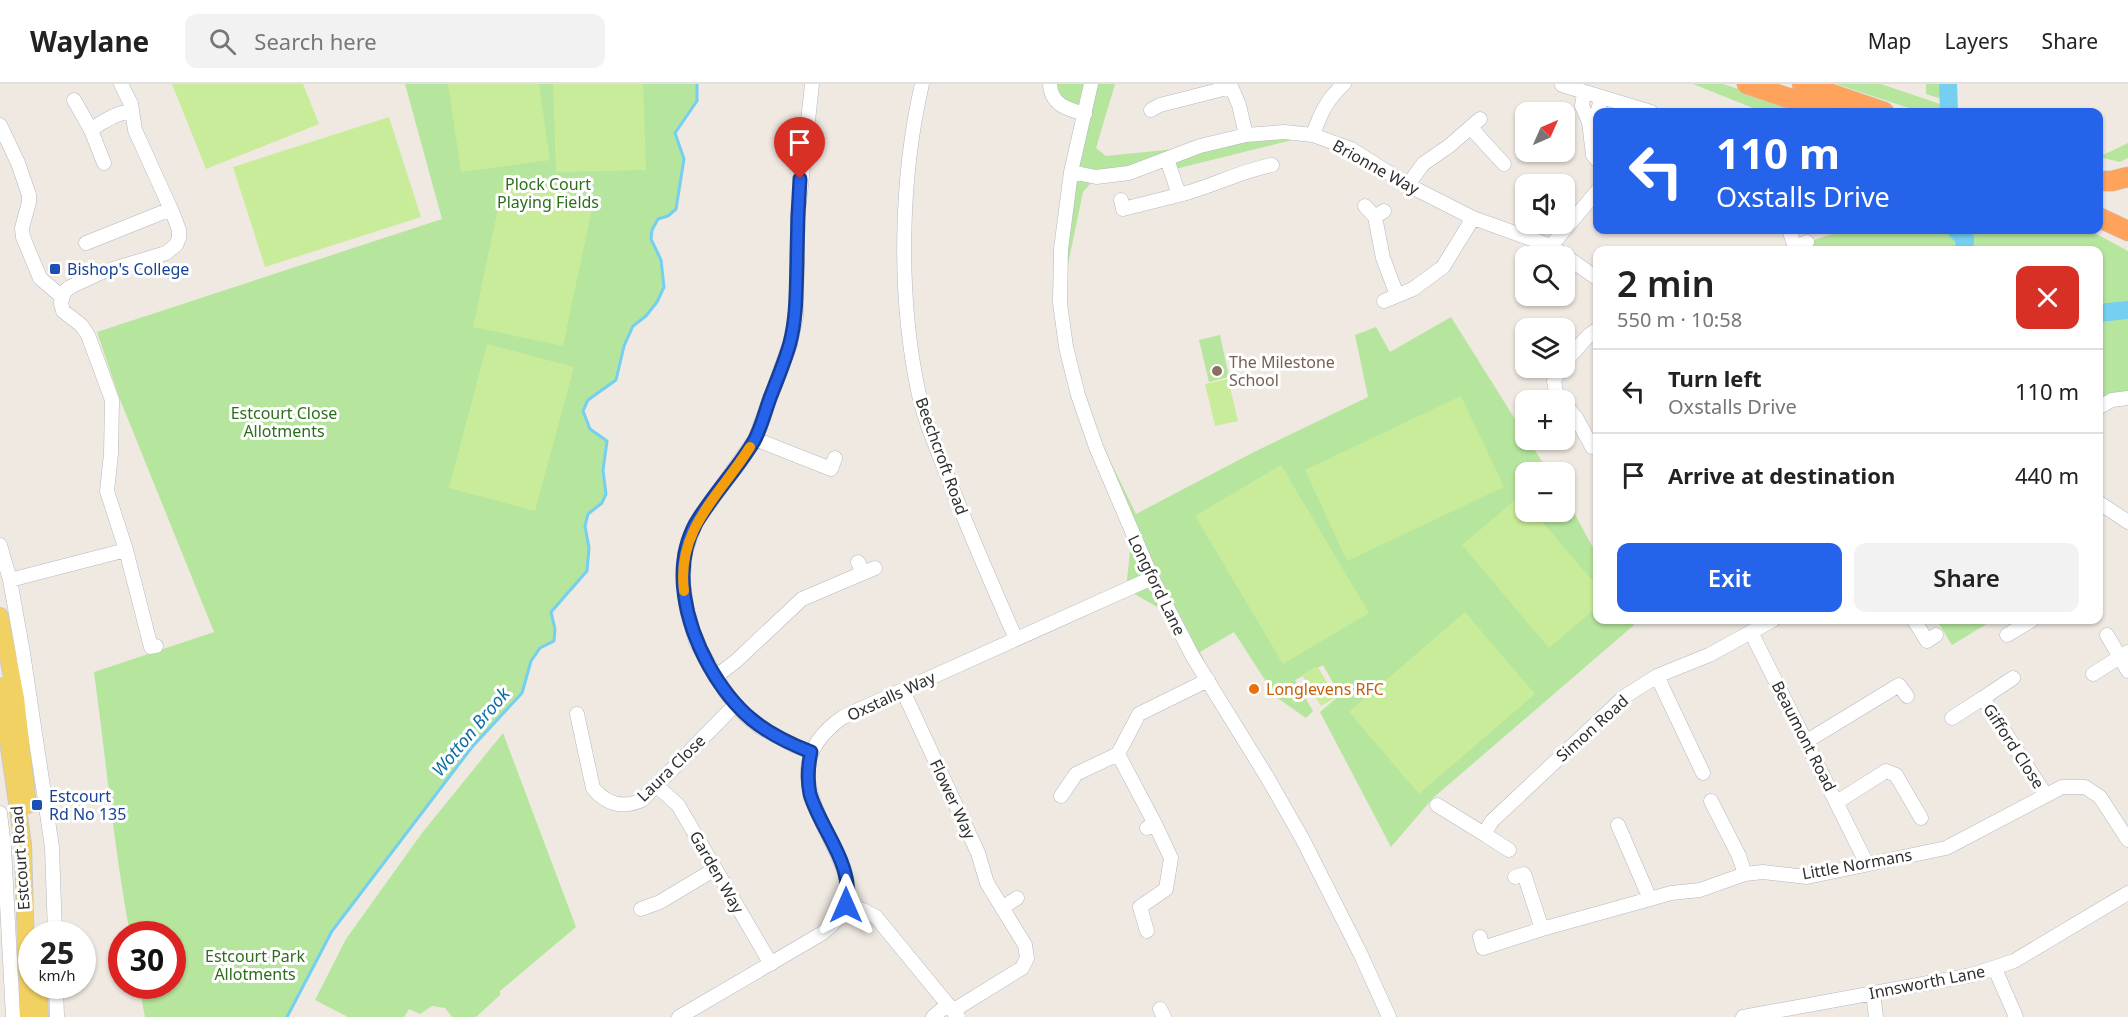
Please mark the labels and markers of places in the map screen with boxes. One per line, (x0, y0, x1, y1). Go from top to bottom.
pin (774, 117, 825, 179)
place label: Bishop's College (67, 258, 189, 280)
marker: Bishop's College (48, 262, 62, 276)
place label: The Milestone School (1229, 351, 1335, 391)
marker: The Milestone School (1210, 364, 1224, 378)
place label: Longlevens RFC (1266, 678, 1384, 700)
marker: Longlevens RFC (1247, 682, 1261, 696)
place label: Estcourt Rd No 135 (49, 785, 126, 825)
marker: Estcourt Rd No 135 (30, 798, 44, 812)

